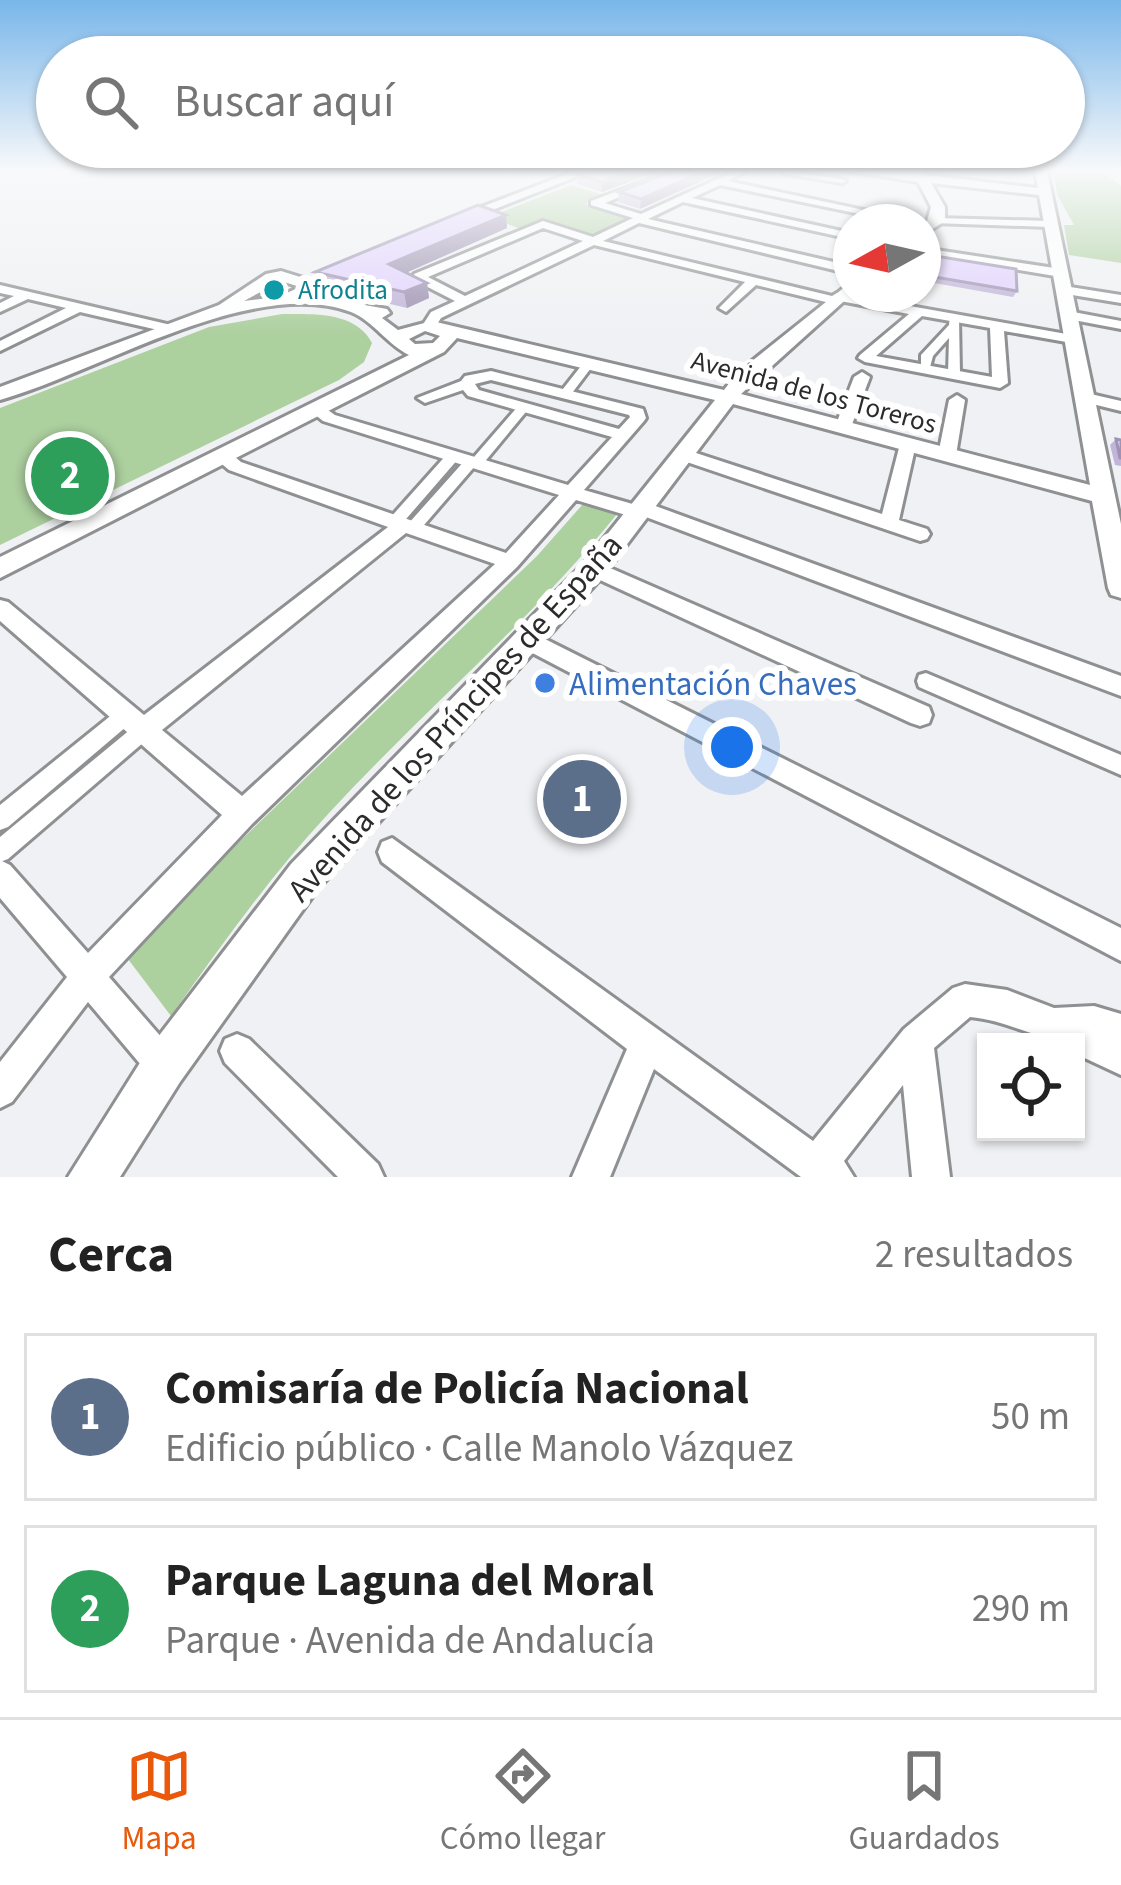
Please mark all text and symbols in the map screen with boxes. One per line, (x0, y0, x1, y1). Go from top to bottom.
search box (36, 36, 1085, 168)
icon: search (78, 69, 144, 135)
text: Buscar aquí (174, 70, 394, 134)
north arrow (833, 204, 941, 312)
place label: Afrodita (298, 271, 388, 310)
marker: Afrodita (261, 277, 287, 303)
street label: Avenida de los Toreros (687, 341, 941, 444)
pin: 2 (31, 431, 109, 521)
street label: Avenida de los Príncipes de España (277, 523, 634, 913)
place label: Alimentación Chaves (569, 661, 857, 708)
marker: Alimentación Chaves (532, 670, 558, 696)
your location (702, 717, 762, 777)
pin: 1 (543, 754, 621, 844)
map controls (977, 1033, 1085, 1141)
button: locate (977, 1033, 1085, 1141)
text: Cerca (48, 1219, 174, 1291)
text: 2 resultados (875, 1227, 1073, 1283)
text: Comisaría de Policía Nacional (165, 1357, 749, 1421)
text: 1 (80, 1389, 100, 1445)
text: 50 m (991, 1389, 1070, 1445)
text: Edificio público · Calle Manolo Vázquez (165, 1421, 793, 1477)
text: Parque Laguna del Moral (165, 1549, 654, 1613)
text: 2 (80, 1581, 100, 1637)
text: 290 m (972, 1581, 1070, 1637)
text: Parque · Avenida de Andalucía (165, 1613, 655, 1669)
tab: Mapa (122, 1743, 197, 1862)
tab: Cómo llegar (440, 1743, 605, 1862)
tab: Guardados (848, 1743, 999, 1862)

